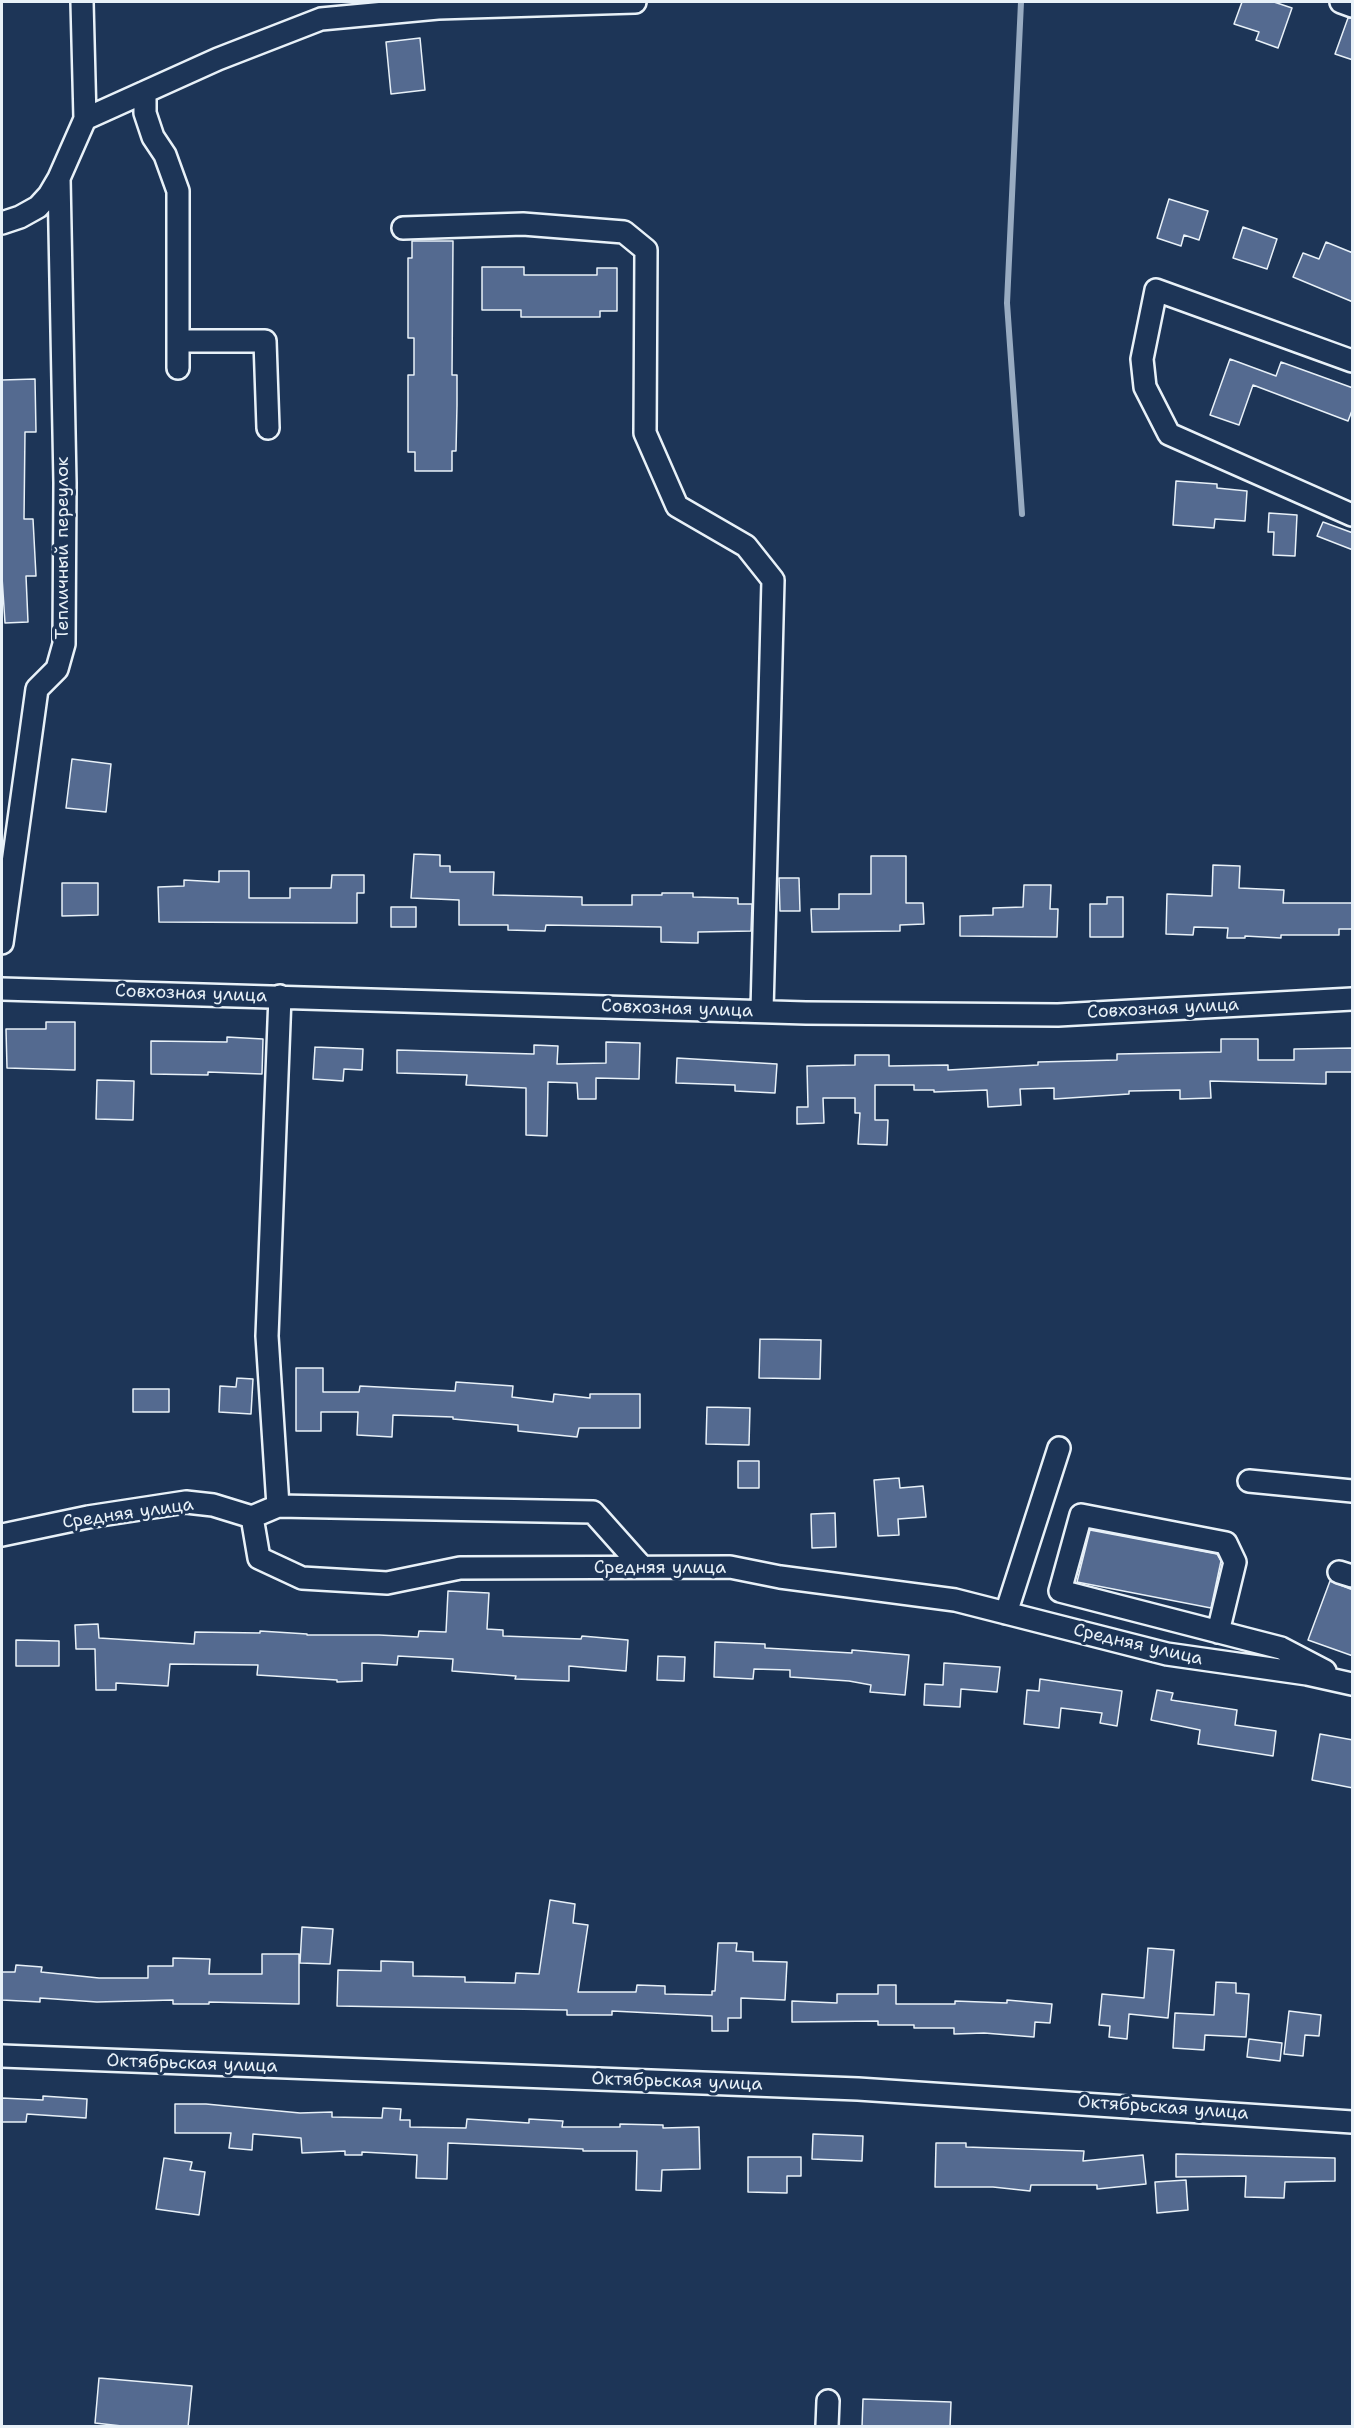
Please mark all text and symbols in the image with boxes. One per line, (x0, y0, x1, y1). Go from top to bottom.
street label: Тепличный переулок (52, 457, 74, 639)
street label: Совхозная улица (115, 981, 267, 1007)
street label: Совхозная улица (1086, 994, 1240, 1024)
street label: Совхозная улица (601, 996, 753, 1022)
street label: Средняя улица (61, 1494, 195, 1534)
street label: Средняя улица (594, 1557, 726, 1579)
street label: Средняя улица (1071, 1620, 1205, 1670)
street label: Октябрьская улица (106, 2050, 278, 2078)
street label: Октябрьская улица (591, 2068, 763, 2096)
street label: Октябрьская улица (1077, 2091, 1249, 2125)

